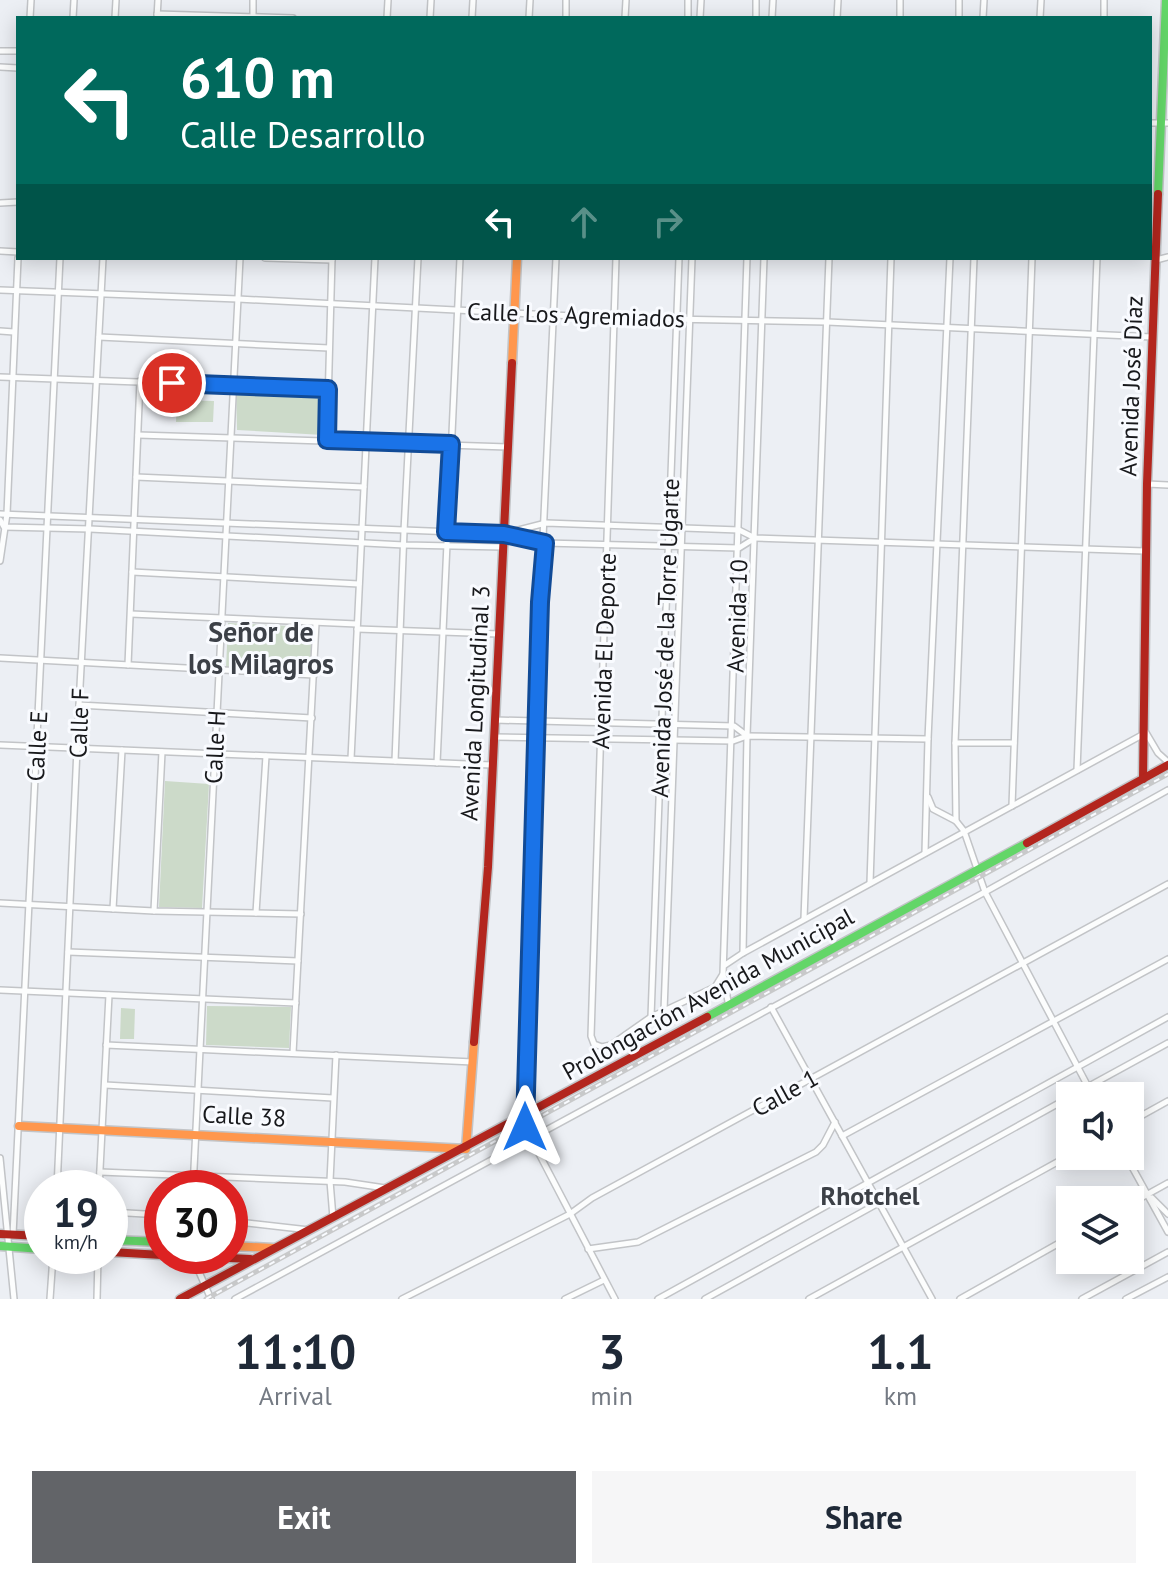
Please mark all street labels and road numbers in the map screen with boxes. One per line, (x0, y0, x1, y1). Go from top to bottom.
street label: Avenida José Díaz (1112, 295, 1150, 477)
street label: Calle Los Agremiados (466, 296, 686, 334)
street label: Avenida José de la Torre Ugarte (644, 478, 686, 798)
street label: Avenida El Deporte (585, 552, 623, 750)
street label: Avenida 10 (720, 559, 754, 673)
street label: Avenida Longitudinal 3 (453, 584, 497, 822)
street label: Calle F (62, 687, 96, 759)
street label: Calle H (198, 709, 232, 785)
street label: Calle E (20, 710, 54, 782)
street label: Prolongación Avenida Municipal (557, 901, 859, 1087)
street label: Calle 1 (746, 1062, 824, 1124)
street label: Calle 38 (201, 1098, 287, 1134)

